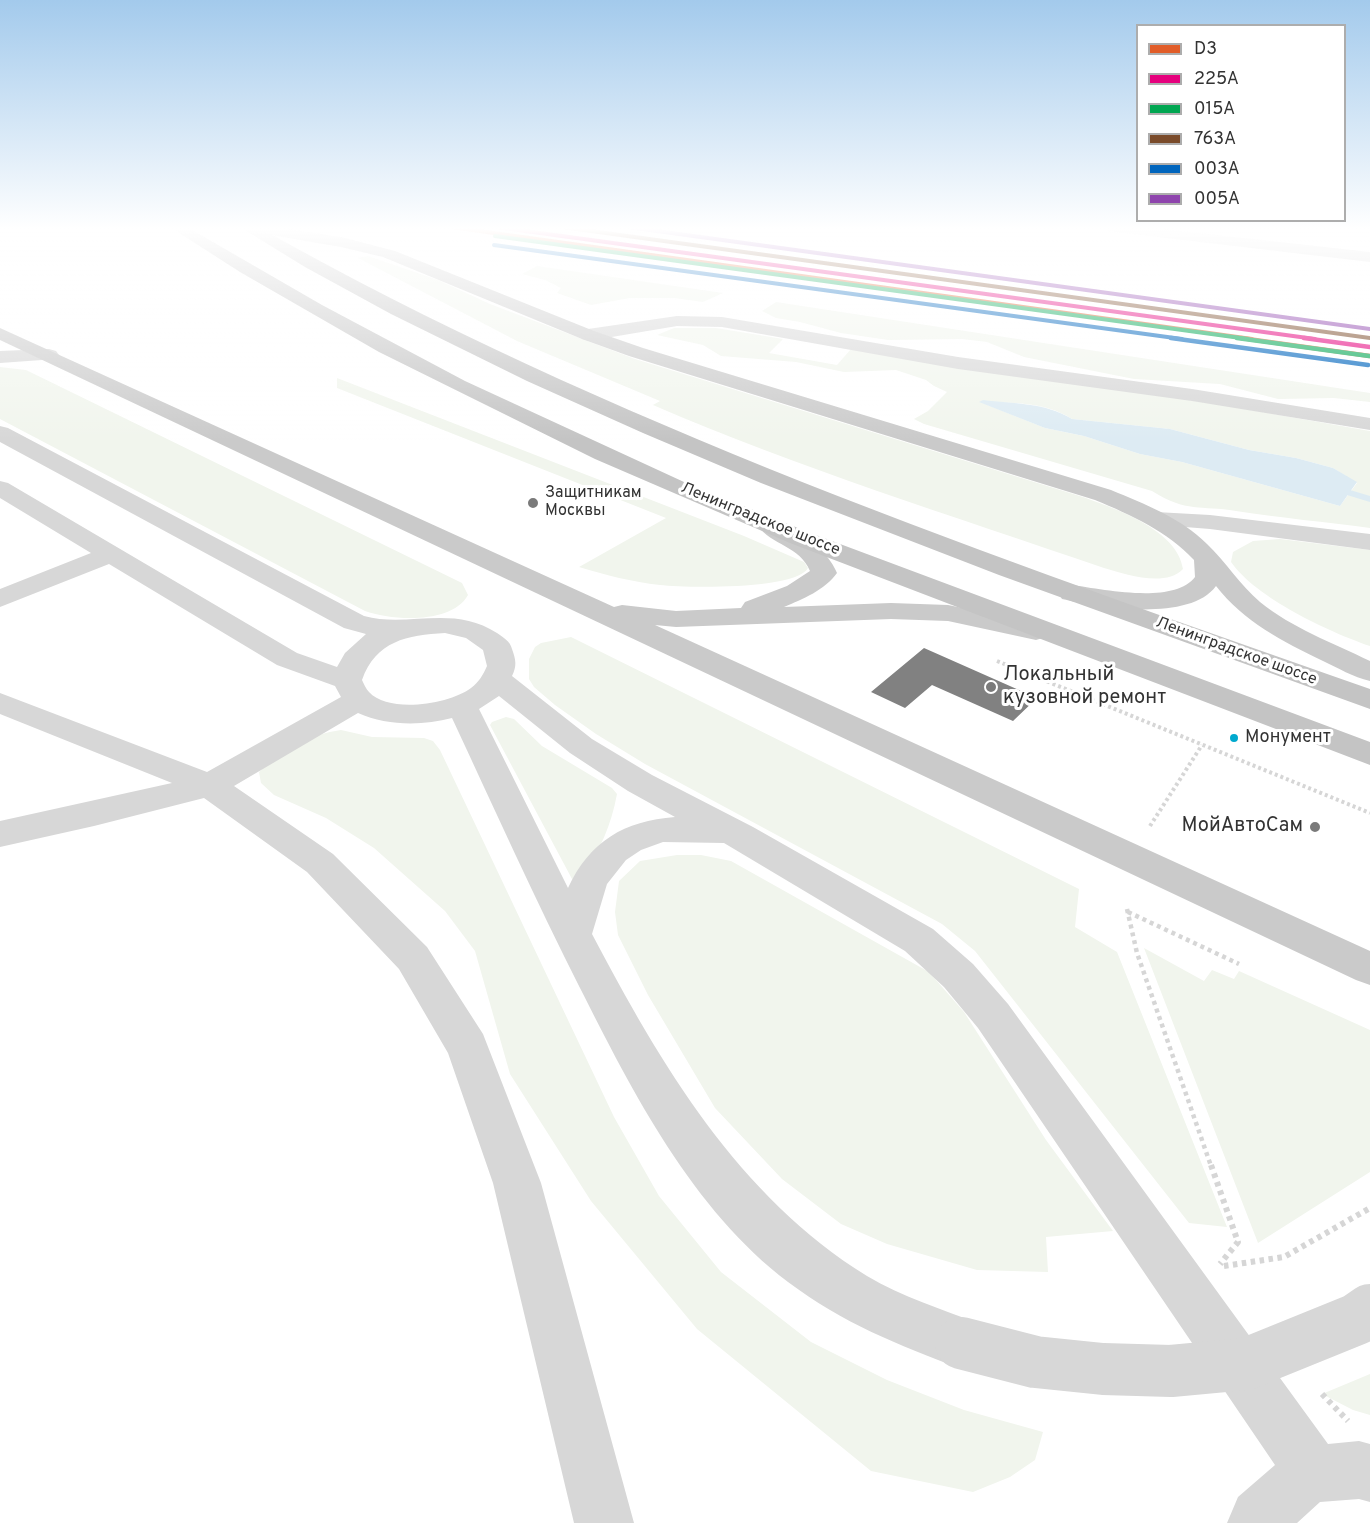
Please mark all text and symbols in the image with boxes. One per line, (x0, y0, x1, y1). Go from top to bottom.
legend (1136, 24, 1346, 222)
text: D3 (1194, 38, 1217, 61)
text: 225А (1194, 68, 1239, 91)
text: 015А (1194, 98, 1235, 121)
text: 763А (1194, 128, 1236, 151)
text: 003А (1194, 158, 1240, 181)
text: 005А (1194, 188, 1240, 211)
street label: Ленинградское шоссе (677, 479, 843, 561)
place label: Защитникам Москвы (545, 484, 642, 522)
marker: Защитникам Москвы (526, 496, 540, 510)
street label: Ленинградское шоссе (1153, 614, 1319, 690)
place label: Локальный кузовной ремонт (1003, 664, 1166, 711)
marker: Локальный кузовной ремонт (984, 680, 998, 694)
place label: Монумент (1245, 727, 1331, 749)
marker: Монумент (1228, 732, 1240, 744)
place label: МойАвтоСам (1182, 815, 1303, 839)
marker: МойАвтоСам (1308, 820, 1322, 834)

